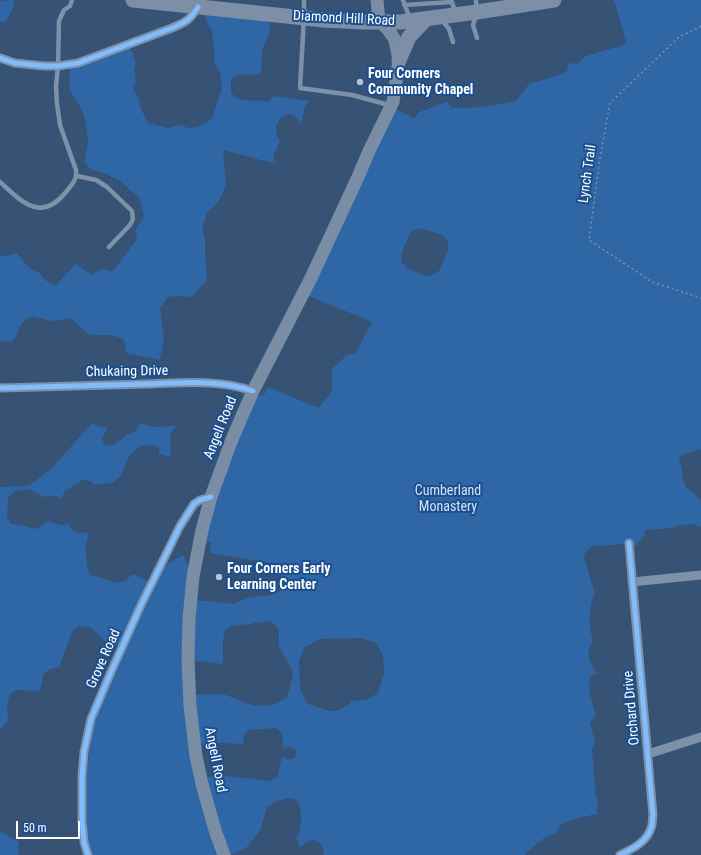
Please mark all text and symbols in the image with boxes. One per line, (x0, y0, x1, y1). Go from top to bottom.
street label: Diamond Hill Road (293, 8, 395, 30)
place label: Four Corners Community Chapel (368, 66, 473, 98)
marker: Four Corners Community Chapel (355, 77, 365, 87)
street label: Lynch Trail (576, 144, 600, 204)
street label: Chukaing Drive (86, 363, 168, 381)
street label: Angell Road (201, 394, 241, 462)
park label: Cumberland Monastery (415, 483, 481, 516)
place label: Four Corners Early Learning Center (227, 561, 330, 594)
marker: Four Corners Early Learning Center (214, 572, 224, 582)
street label: Grove Road (83, 627, 125, 691)
street label: Orchard Drive (620, 670, 644, 746)
street label: Angell Road (200, 726, 230, 794)
scale bar (18, 813, 82, 839)
text: 50 m (23, 821, 47, 835)

